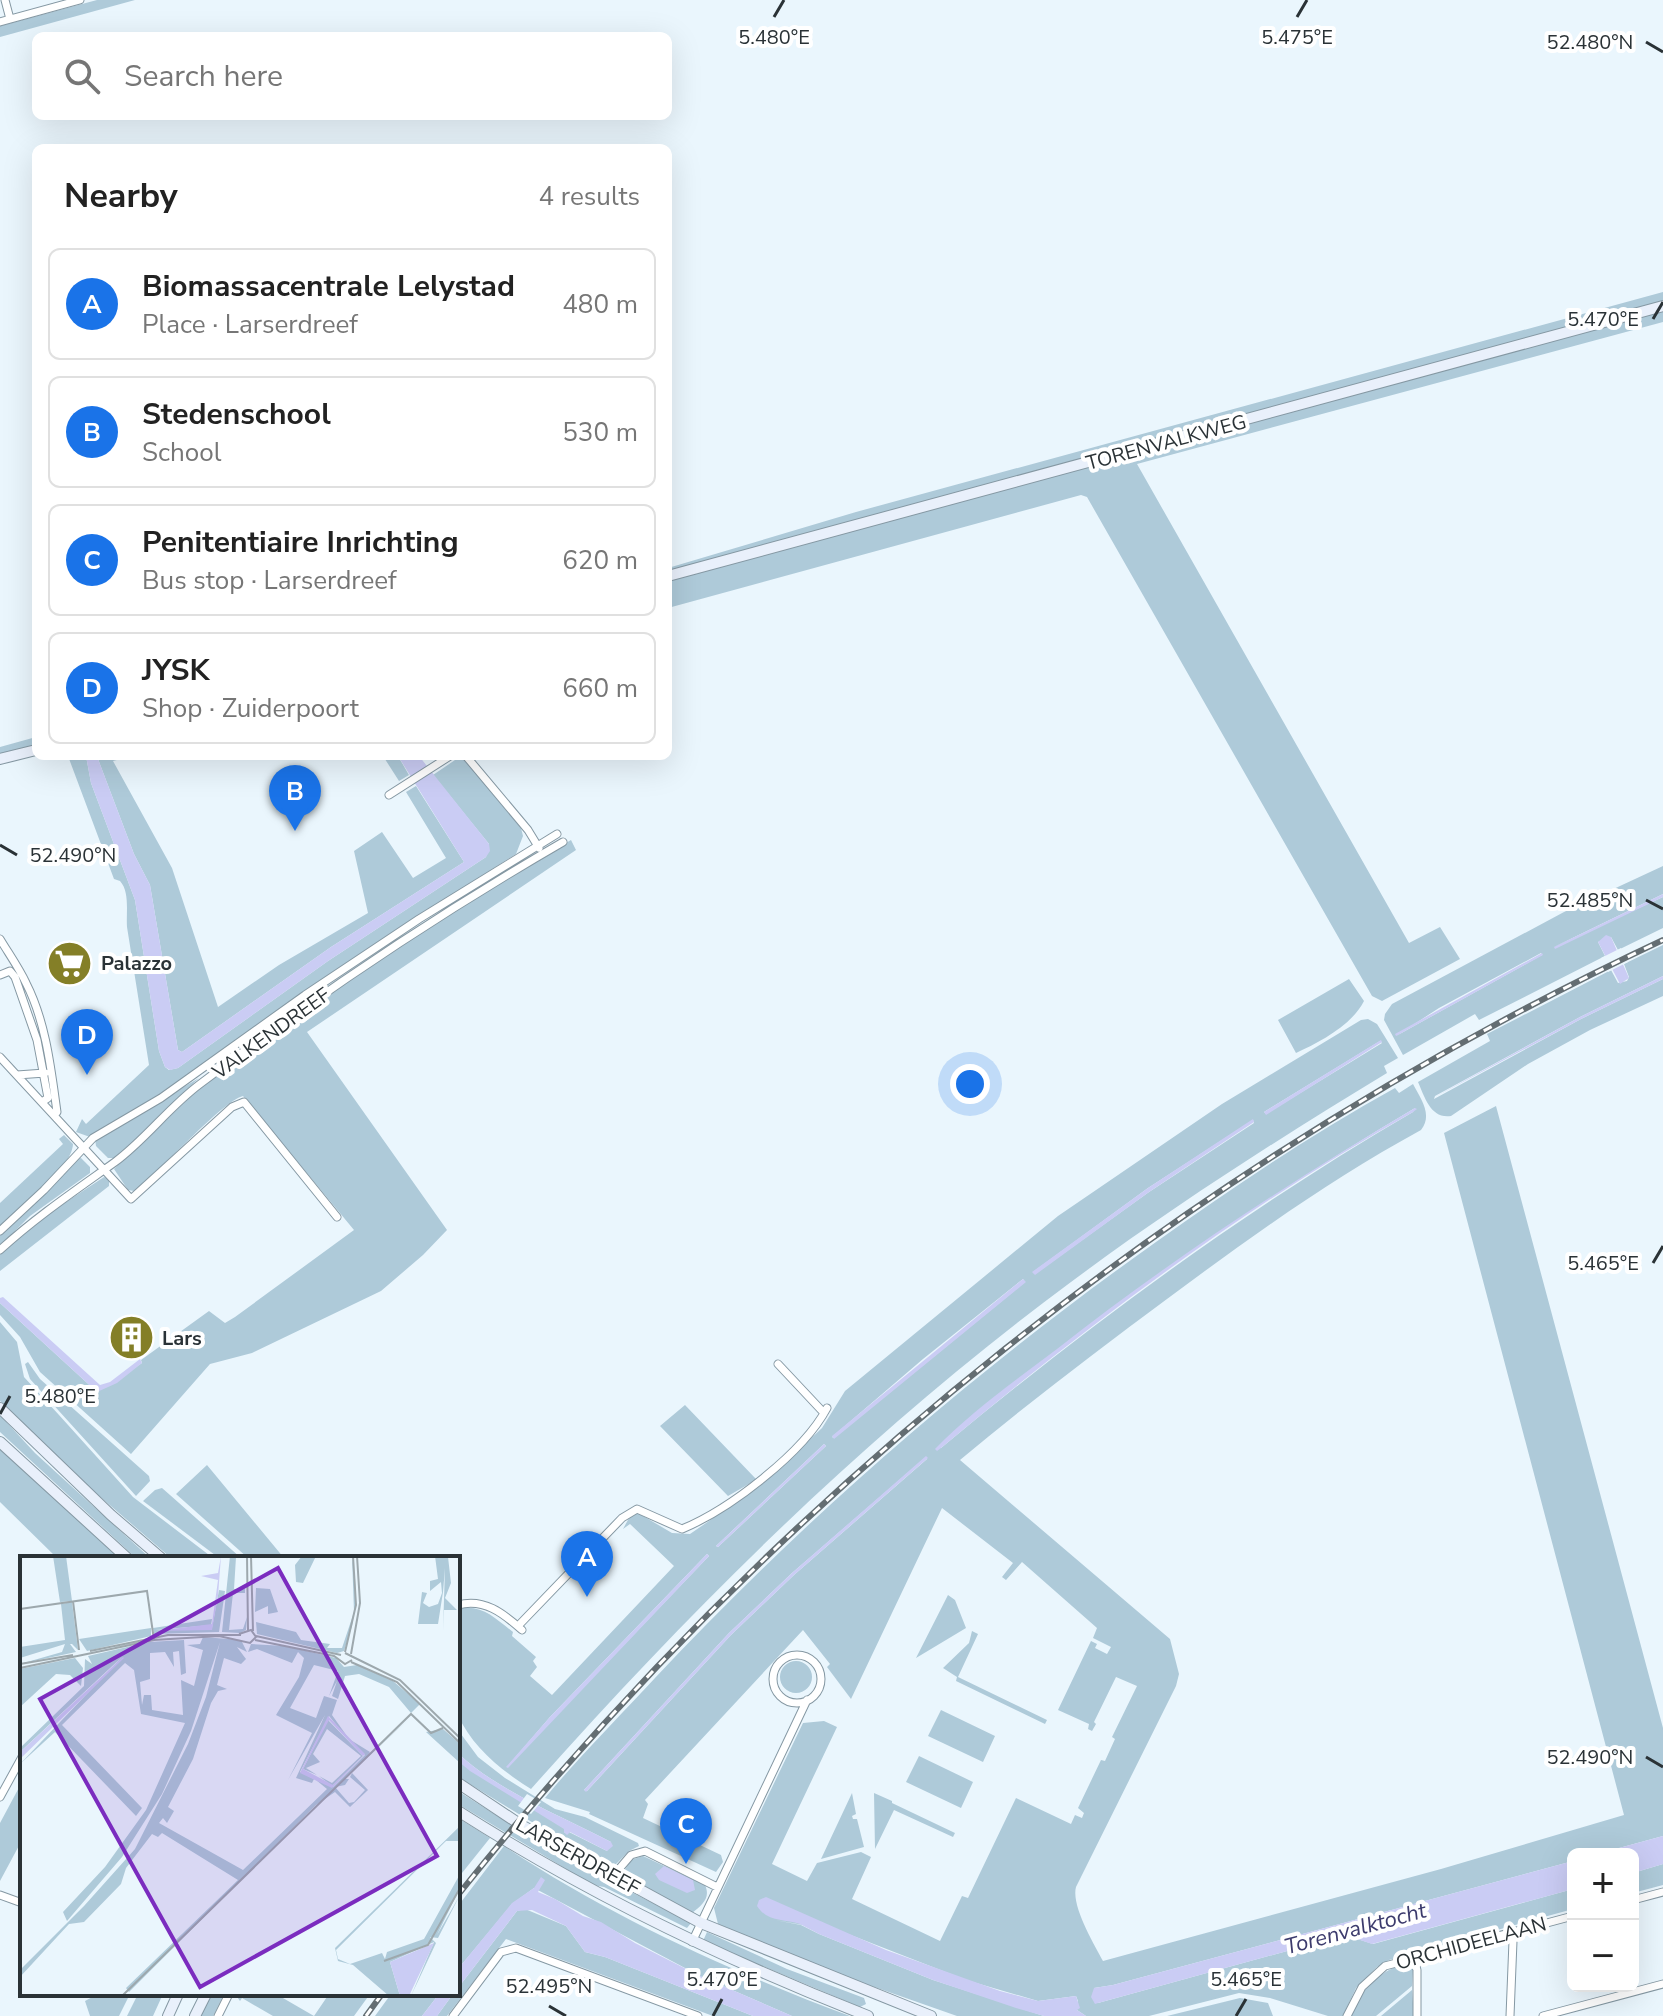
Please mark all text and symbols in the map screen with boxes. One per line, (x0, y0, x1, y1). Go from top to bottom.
text: 5.480°E (738, 24, 810, 51)
text: 5.475°E (1261, 24, 1333, 51)
text: 52.480°N (1547, 29, 1633, 56)
search box (32, 32, 672, 120)
icon: search (60, 54, 104, 98)
text: Search here (124, 56, 283, 97)
text: Nearby (64, 173, 178, 219)
text: 4 results (539, 179, 640, 214)
text: Biomassacentrale Lelystad (142, 266, 515, 307)
text: A (82, 287, 102, 322)
text: 480 m (562, 287, 638, 322)
text: 5.470°E (1567, 306, 1639, 333)
text: Place · Larserdreef (142, 307, 358, 342)
text: Stedenschool (142, 394, 331, 435)
street label: TORENVALKWEG (1083, 408, 1249, 477)
text: B (83, 415, 101, 450)
text: 530 m (562, 415, 638, 450)
text: School (142, 435, 221, 470)
text: Penitentiaire Inrichting (142, 522, 459, 563)
text: C (83, 543, 101, 578)
text: 620 m (562, 543, 638, 578)
text: Bus stop · Larserdreef (142, 563, 397, 598)
text: JYSK (142, 650, 209, 691)
text: D (82, 671, 102, 706)
text: 660 m (562, 671, 638, 706)
text: Shop · Zuiderpoort (142, 691, 359, 726)
pin: B (269, 765, 321, 831)
text: 52.490°N (30, 842, 116, 869)
text: 52.485°N (1547, 887, 1633, 914)
supermarket icon: Palazzo (46, 939, 94, 987)
place label: Palazzo (101, 950, 172, 977)
street label: VALKENDREEF (206, 981, 336, 1086)
pin: D (61, 1009, 113, 1075)
your location (950, 1064, 990, 1104)
text: 5.465°E (1567, 1250, 1639, 1277)
building icon: Lars (107, 1314, 155, 1362)
place label: Lars (162, 1325, 202, 1352)
text: 5.480°E (24, 1383, 96, 1410)
pin: A (561, 1531, 613, 1597)
inset map (20, 1556, 460, 1996)
text: 52.490°N (1547, 1744, 1633, 1771)
pin: C (660, 1798, 712, 1864)
street label: LARSERDREEF (511, 1811, 645, 1902)
map controls (1567, 1848, 1639, 1992)
button: + (1567, 1848, 1639, 1920)
water label: Torenvalktocht (1281, 1895, 1431, 1962)
street label: ORCHIDEELAAN (1393, 1910, 1549, 1977)
button: − (1567, 1920, 1639, 1992)
text: 5.470°E (686, 1966, 758, 1993)
text: 5.465°E (1210, 1966, 1282, 1993)
text: 52.495°N (506, 1973, 592, 2000)

